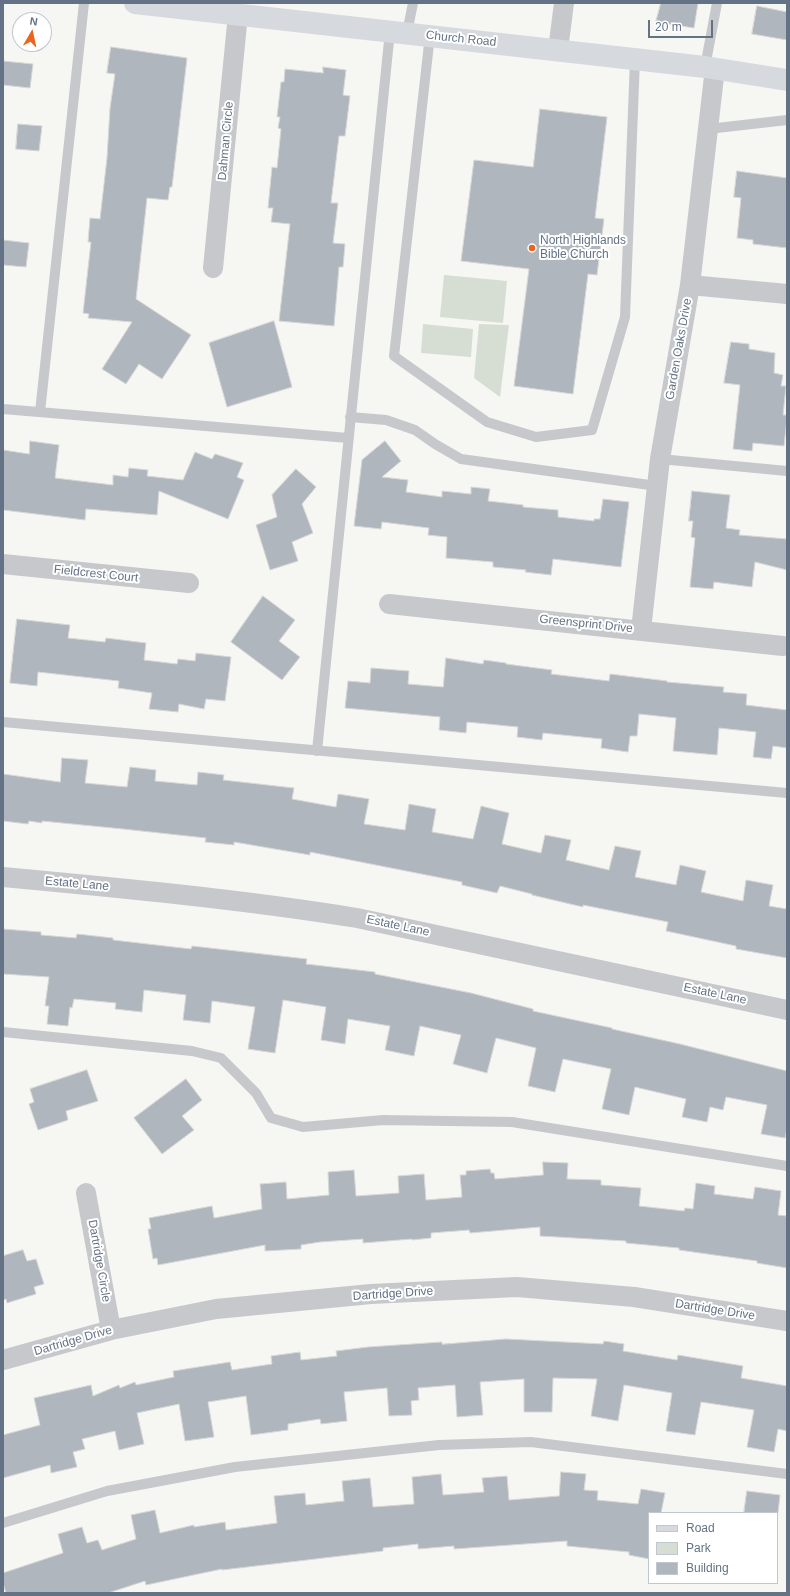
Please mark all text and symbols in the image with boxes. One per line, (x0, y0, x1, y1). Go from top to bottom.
north arrow (12, 12, 52, 52)
scale bar (650, 12, 715, 38)
text: N (29, 15, 39, 28)
text: 20 m (655, 20, 682, 34)
street label: Church Road (425, 28, 497, 50)
street label: Dahman Circle (215, 101, 237, 181)
place label: North Highlands Bible Church (540, 234, 626, 262)
marker: North Highlands Bible Church (527, 243, 537, 253)
street label: Garden Oaks Drive (663, 297, 695, 401)
street label: Fieldcrest Court (53, 562, 139, 586)
street label: Greensprint Drive (538, 612, 634, 636)
street label: Estate Lane (44, 874, 110, 894)
street label: Estate Lane (365, 912, 431, 940)
street label: Estate Lane (682, 980, 748, 1008)
street label: Dartridge Circle (85, 1219, 113, 1303)
street label: Dartridge Drive (352, 1284, 434, 1304)
street label: Dartridge Drive (674, 1297, 756, 1323)
street label: Dartridge Drive (32, 1323, 114, 1359)
legend (648, 1512, 778, 1584)
text: Road (686, 1521, 715, 1535)
text: Park (686, 1541, 711, 1555)
text: Building (686, 1561, 729, 1575)

